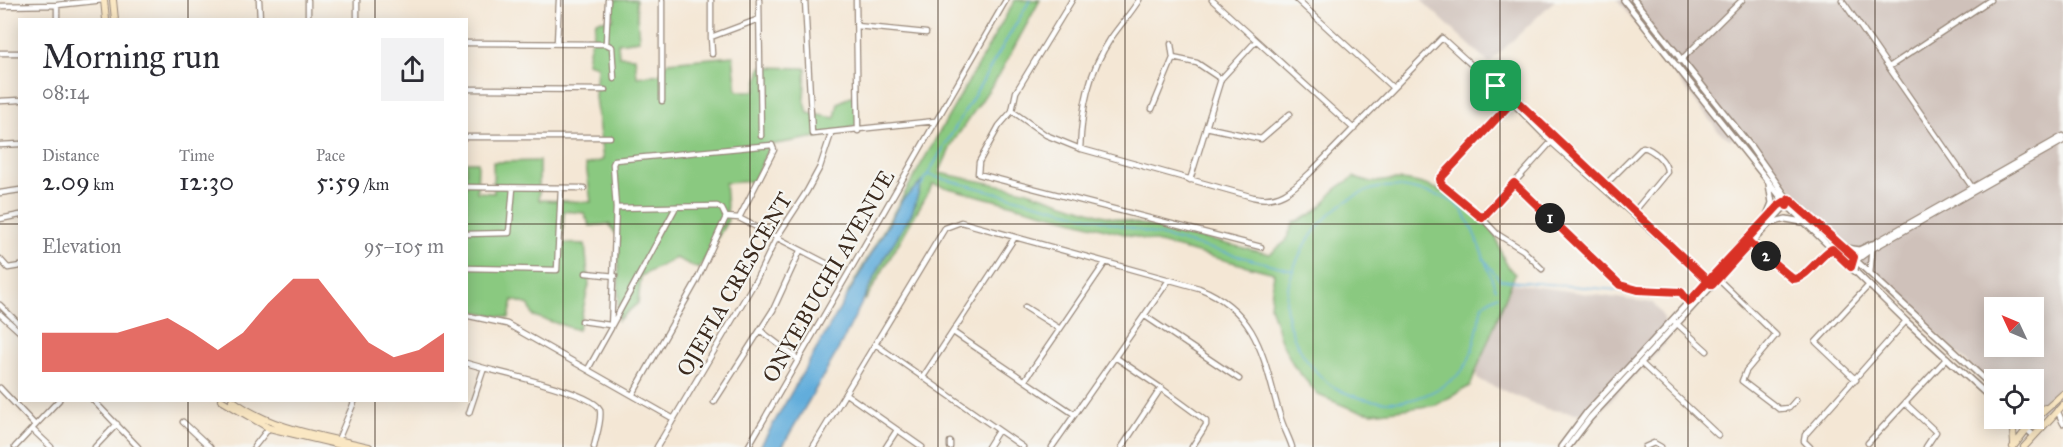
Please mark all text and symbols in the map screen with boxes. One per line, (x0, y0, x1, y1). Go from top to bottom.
text: Morning run (42, 37, 220, 77)
button: share (381, 38, 444, 101)
pin (1470, 60, 1521, 111)
icon: arrive (1479, 69, 1512, 102)
text: 08:14 (42, 80, 88, 104)
text: Distance (42, 146, 99, 165)
text: Time (179, 146, 214, 165)
text: Pace (316, 146, 345, 165)
text: 2.09 (42, 165, 90, 197)
text: 12:30 (179, 165, 234, 197)
text: 5:59 (316, 165, 361, 197)
street label: ONYEBUCHI AVENUE (757, 165, 900, 387)
text: km (90, 175, 114, 194)
text: /km (361, 175, 389, 194)
street label: OJEFIA CRESCENT (671, 187, 798, 381)
pin: 1 (1535, 203, 1565, 233)
text: 1 (1547, 208, 1553, 227)
text: Elevation (42, 234, 121, 258)
text: 95–105 m (364, 234, 444, 258)
pin: 2 (1751, 241, 1781, 271)
text: 2 (1762, 246, 1770, 265)
north arrow (1984, 297, 2044, 357)
map controls (1984, 297, 2044, 429)
button: locate (1984, 369, 2044, 429)

